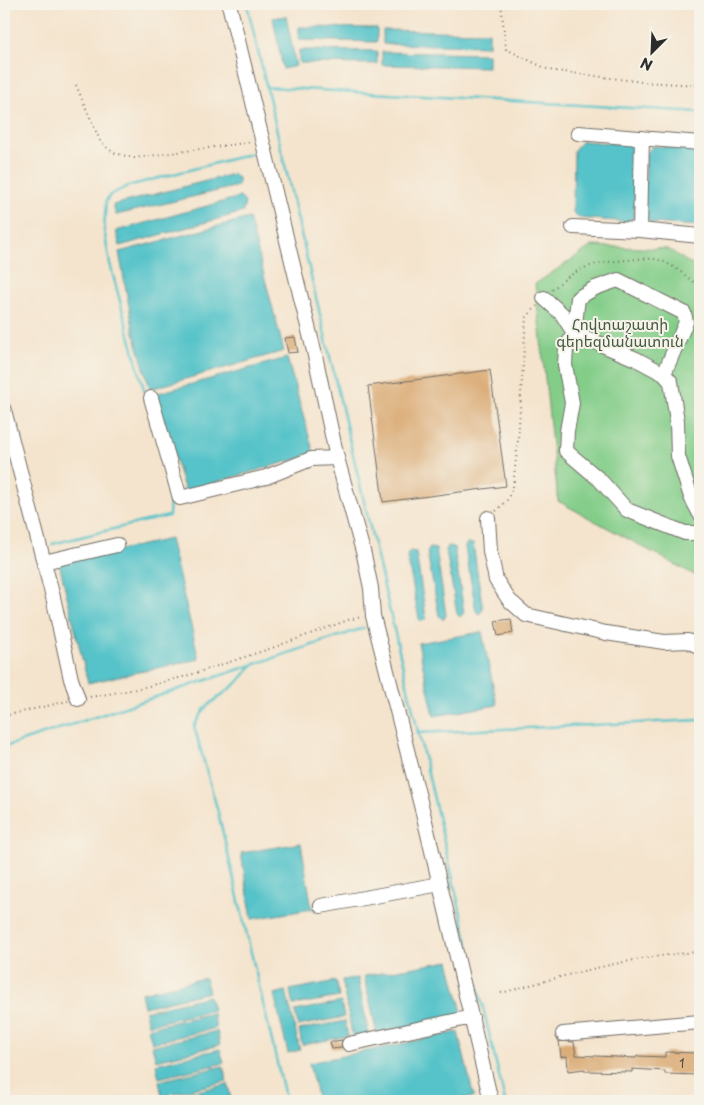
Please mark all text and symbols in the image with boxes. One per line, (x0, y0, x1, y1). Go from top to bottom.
north arrow (626, 28, 676, 78)
text: N (637, 52, 656, 76)
park label: Հովտաշատի գերեզմանատուն (556, 312, 684, 352)
house number: 1 (679, 1054, 685, 1072)

